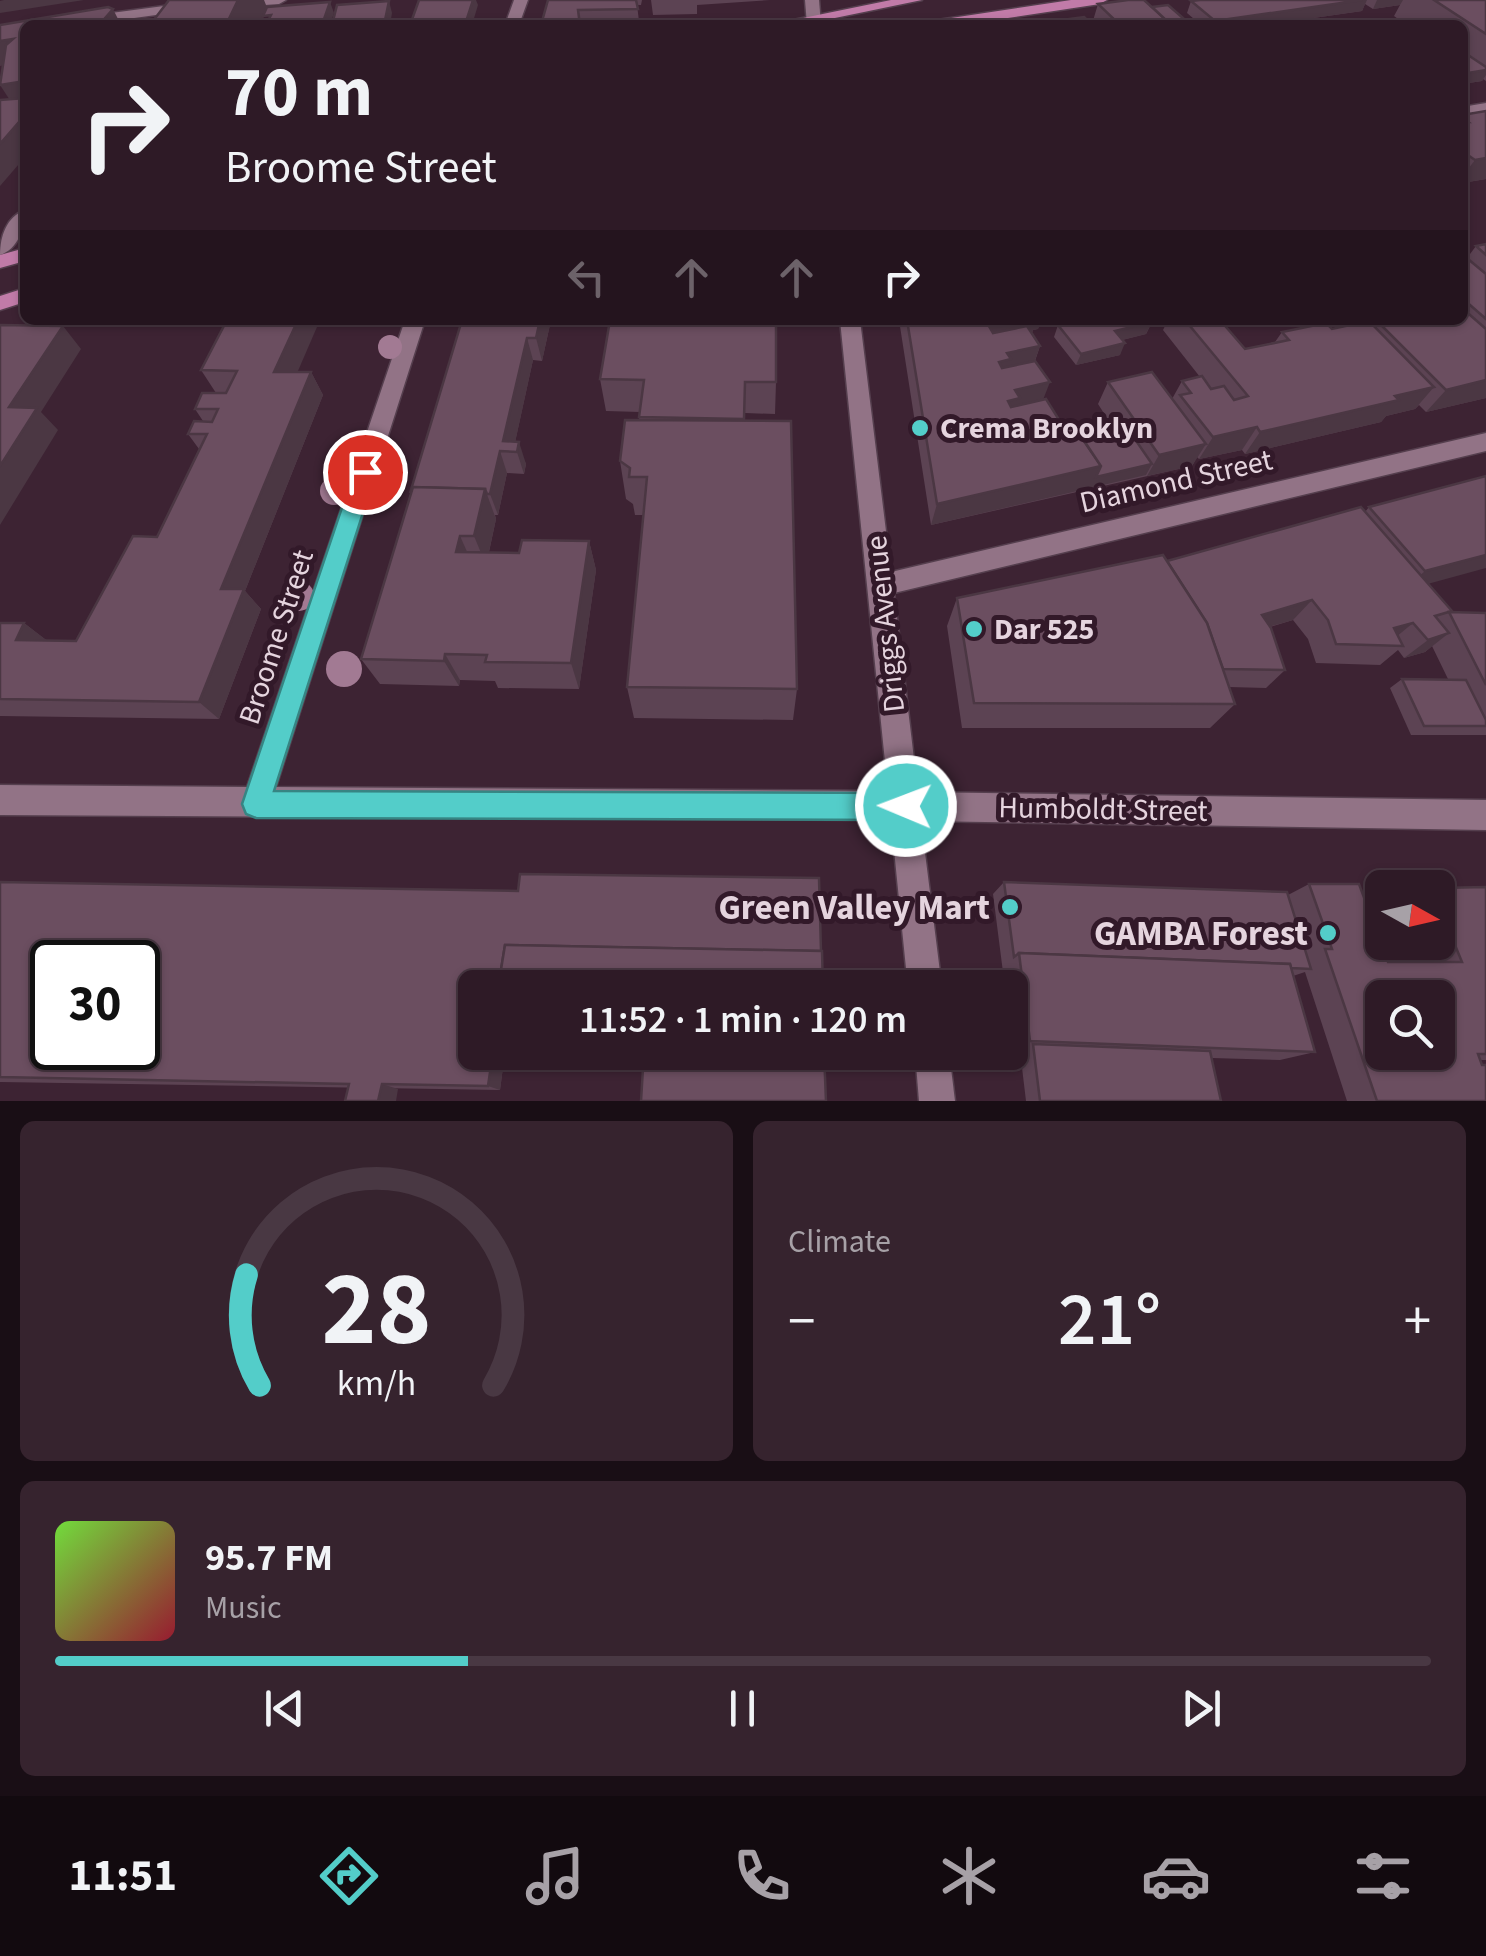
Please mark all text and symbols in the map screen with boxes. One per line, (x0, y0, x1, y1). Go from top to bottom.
text: 70 m (225, 43, 373, 143)
icon: right (60, 60, 190, 190)
text: Broome Street (225, 136, 497, 200)
icon: left (559, 250, 614, 305)
icon: ahead (664, 250, 719, 305)
icon: ahead (769, 250, 824, 305)
icon: right (874, 250, 929, 305)
place label: Crema Brooklyn (940, 407, 1153, 450)
marker: Crema Brooklyn (909, 417, 931, 439)
pin (323, 430, 408, 515)
street label: Diamond Street (1076, 438, 1277, 525)
icon: arrive (338, 445, 393, 500)
street label: Driggs Avenue (855, 533, 916, 714)
street label: Broome Street (228, 544, 325, 730)
place label: Dar 525 (994, 608, 1094, 651)
marker: Dar 525 (963, 618, 985, 640)
position arrow (854, 754, 958, 858)
street label: Humboldt Street (998, 786, 1208, 833)
north arrow (1365, 870, 1455, 960)
map controls (1365, 870, 1455, 1070)
place label: Green Valley Mart (718, 883, 990, 933)
marker: Green Valley Mart (999, 896, 1021, 918)
place label: GAMBA Forest (1094, 909, 1308, 959)
marker: GAMBA Forest (1317, 922, 1339, 944)
speed limit sign: 30 (30, 940, 160, 1070)
button: search (1365, 980, 1455, 1070)
text: 11:52 · 1 min · 120 m (579, 993, 907, 1047)
text: Climate (788, 1219, 891, 1265)
text: 28 (322, 1237, 431, 1385)
text: 21° (1058, 1267, 1161, 1374)
text: − (788, 1283, 815, 1361)
text: + (1404, 1283, 1431, 1361)
text: km/h (337, 1358, 416, 1409)
text: 95.7 FM (205, 1531, 333, 1585)
text: Music (205, 1585, 282, 1631)
icon: previous (257, 1681, 312, 1736)
icon: pause (715, 1681, 770, 1736)
icon: next (1174, 1681, 1229, 1736)
icon: directions (314, 1841, 384, 1911)
icon: music (520, 1841, 590, 1911)
icon: phone (727, 1841, 797, 1911)
icon: climate (934, 1841, 1004, 1911)
icon: car (1141, 1841, 1211, 1911)
icon: filters (1348, 1841, 1418, 1911)
text: 11:51 (68, 1844, 177, 1908)

